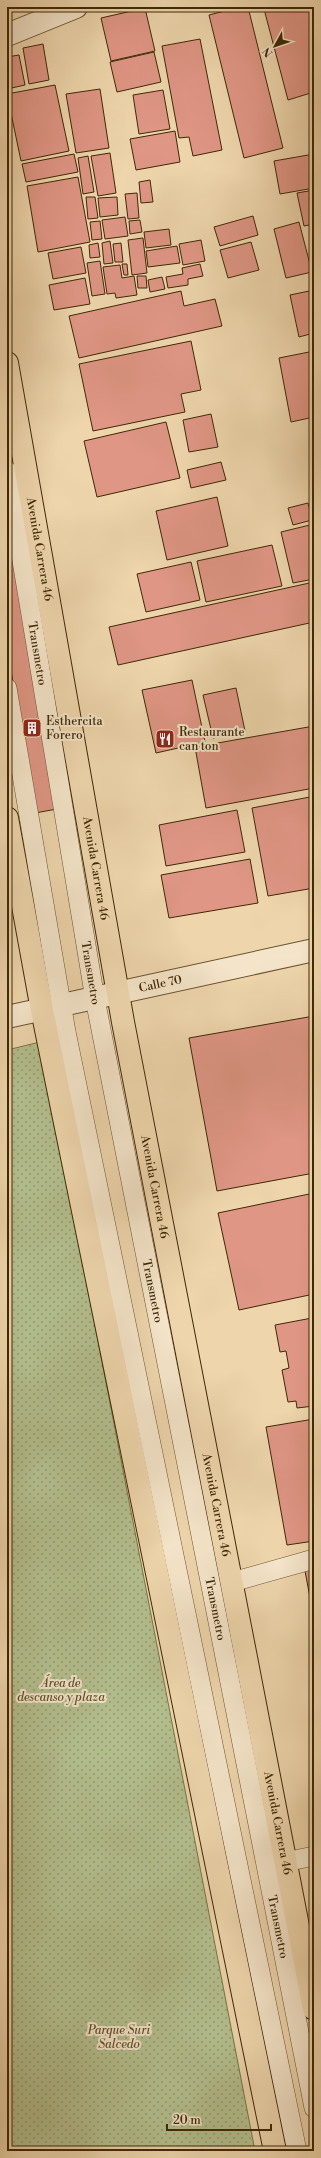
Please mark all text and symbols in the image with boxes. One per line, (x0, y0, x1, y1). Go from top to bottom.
north arrow (255, 26, 295, 66)
text: N (260, 44, 276, 60)
street label: Avenida Carrera 46 (23, 495, 56, 602)
street label: Transmetro (25, 621, 50, 687)
place label: Esthercita Forero (46, 714, 104, 743)
building icon: Esthercita Forero (21, 717, 43, 739)
place label: Restaurante can ton (179, 725, 245, 754)
restaurant icon: Restaurante can ton (154, 728, 176, 750)
street label: Avenida Carrera 46 (79, 814, 112, 921)
street label: Transmetro (78, 940, 104, 1006)
street label: Calle 70 (137, 972, 183, 996)
street label: Avenida Carrera 46 (137, 1133, 172, 1240)
street label: Transmetro (139, 1258, 166, 1324)
street label: Avenida Carrera 46 (199, 1451, 234, 1558)
street label: Transmetro (202, 1576, 229, 1642)
park label: Área de descanso y plaza (17, 1674, 105, 1705)
street label: Avenida Carrera 46 (260, 1769, 295, 1876)
street label: Transmetro (265, 1894, 292, 1960)
park label: Parque Suri Salcedo (87, 2023, 150, 2052)
scale bar (167, 2106, 271, 2132)
text: 20 m (173, 2113, 201, 2128)

